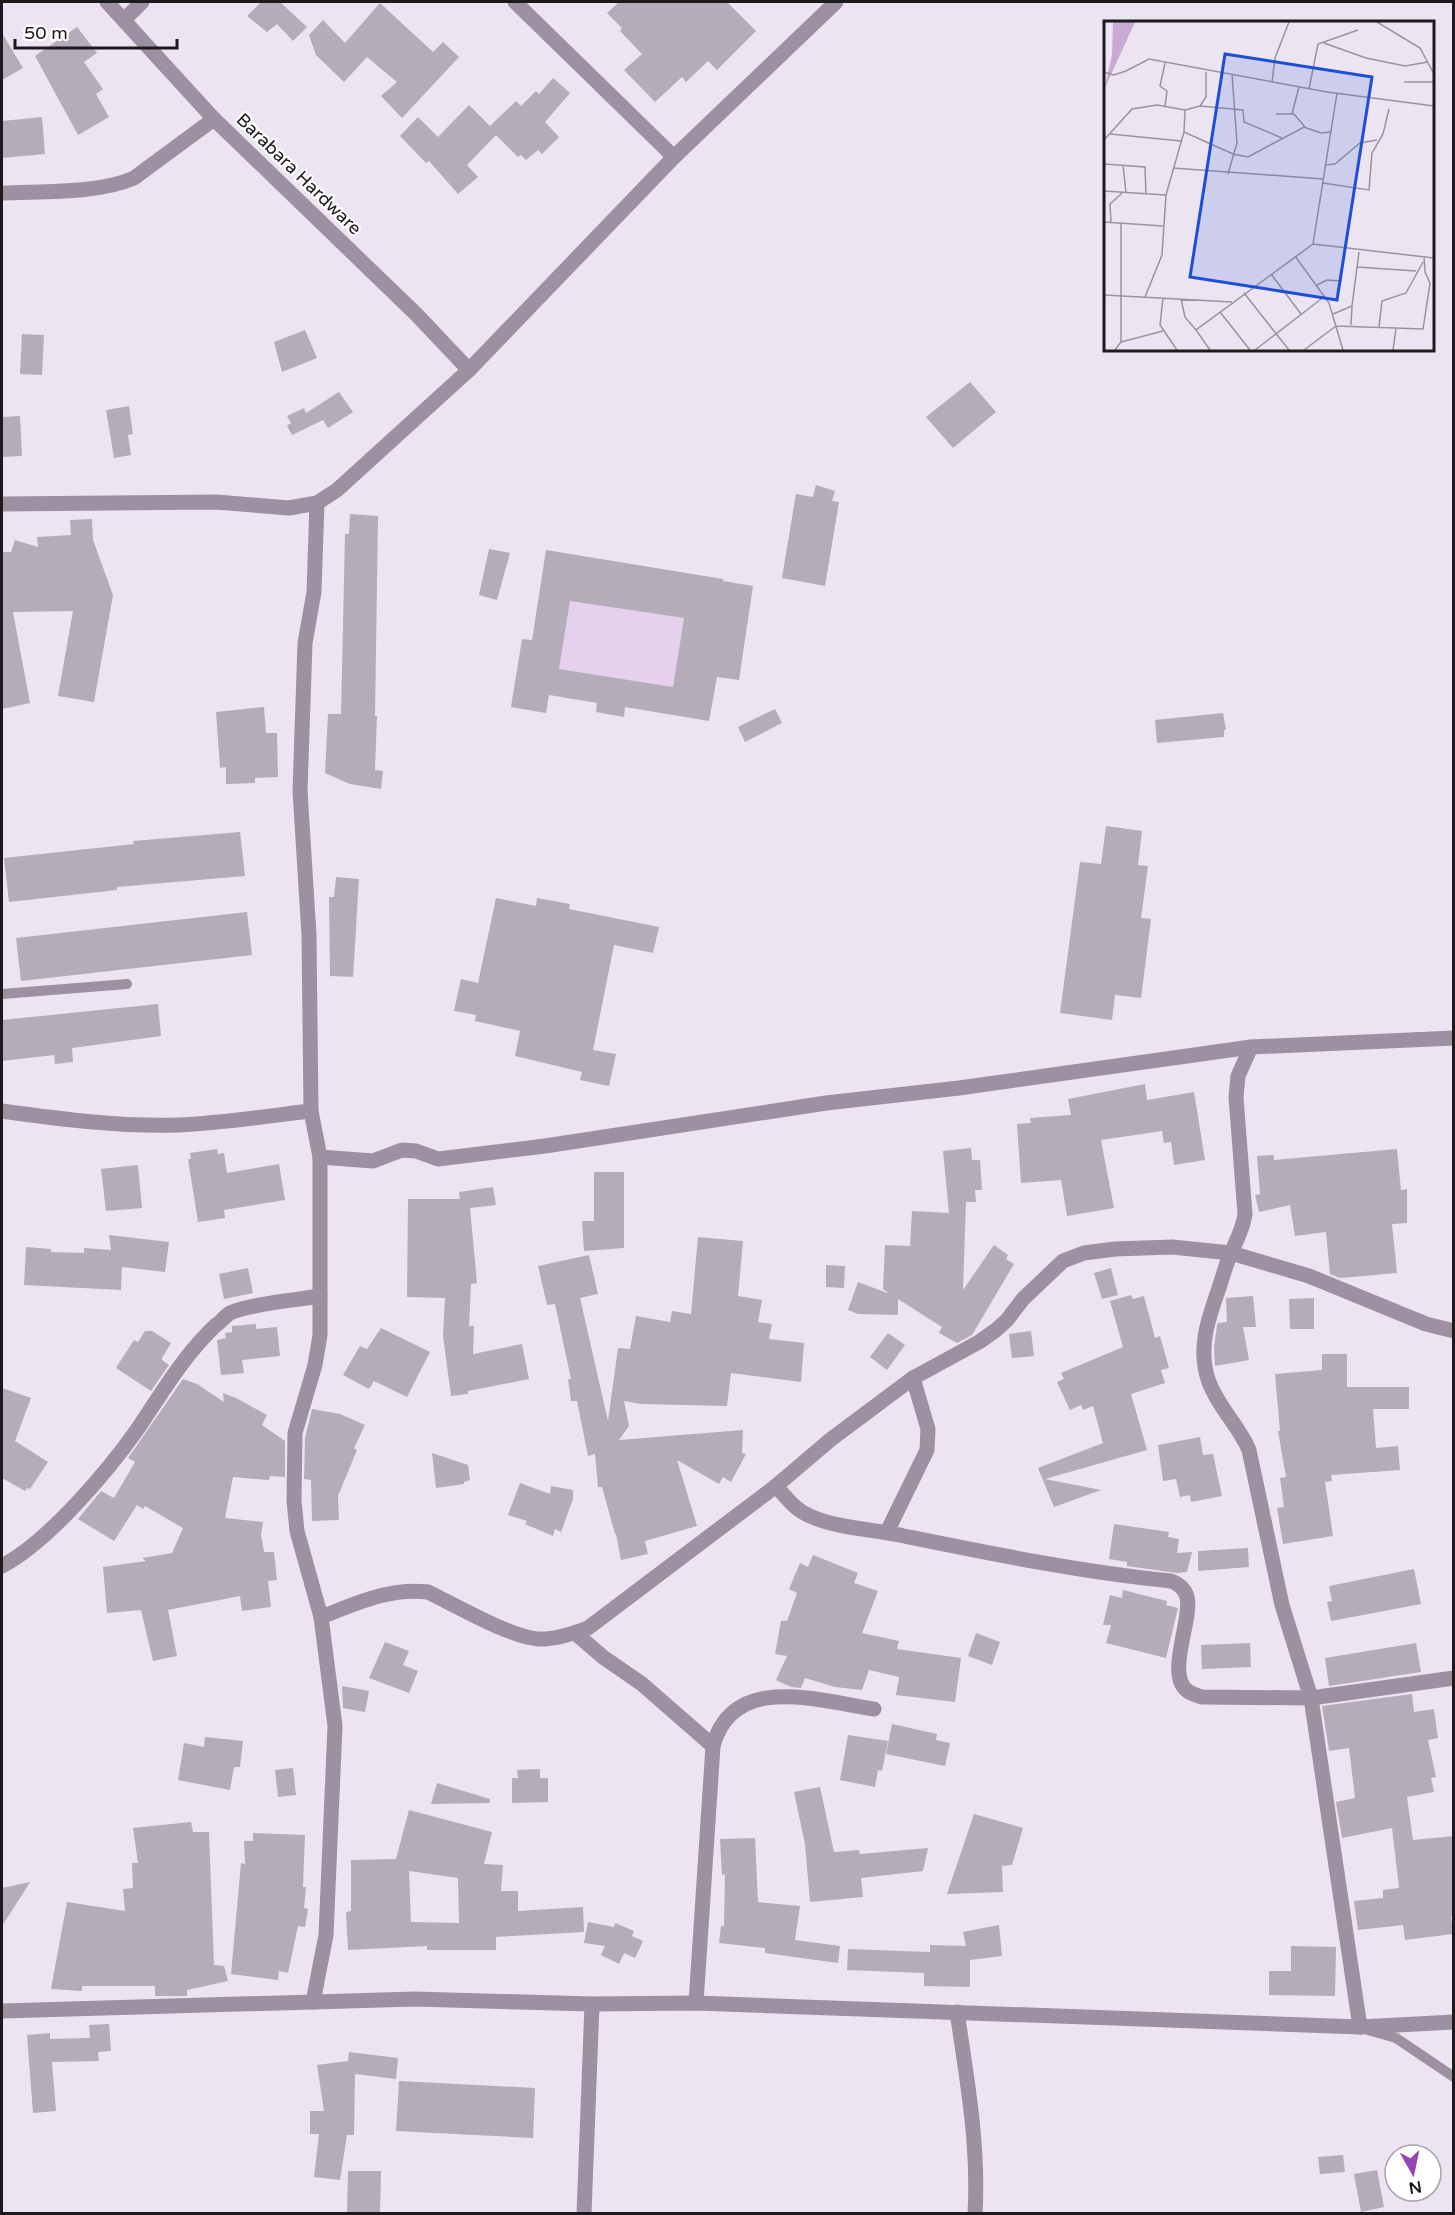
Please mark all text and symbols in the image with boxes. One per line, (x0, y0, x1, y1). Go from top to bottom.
scale bar (15, 12, 177, 50)
inset map (1104, 21, 1434, 351)
text: 50 m (24, 22, 68, 44)
street label: Barabara Hardware (232, 109, 366, 239)
north arrow (1383, 2143, 1443, 2203)
text: N (1407, 2176, 1423, 2198)

